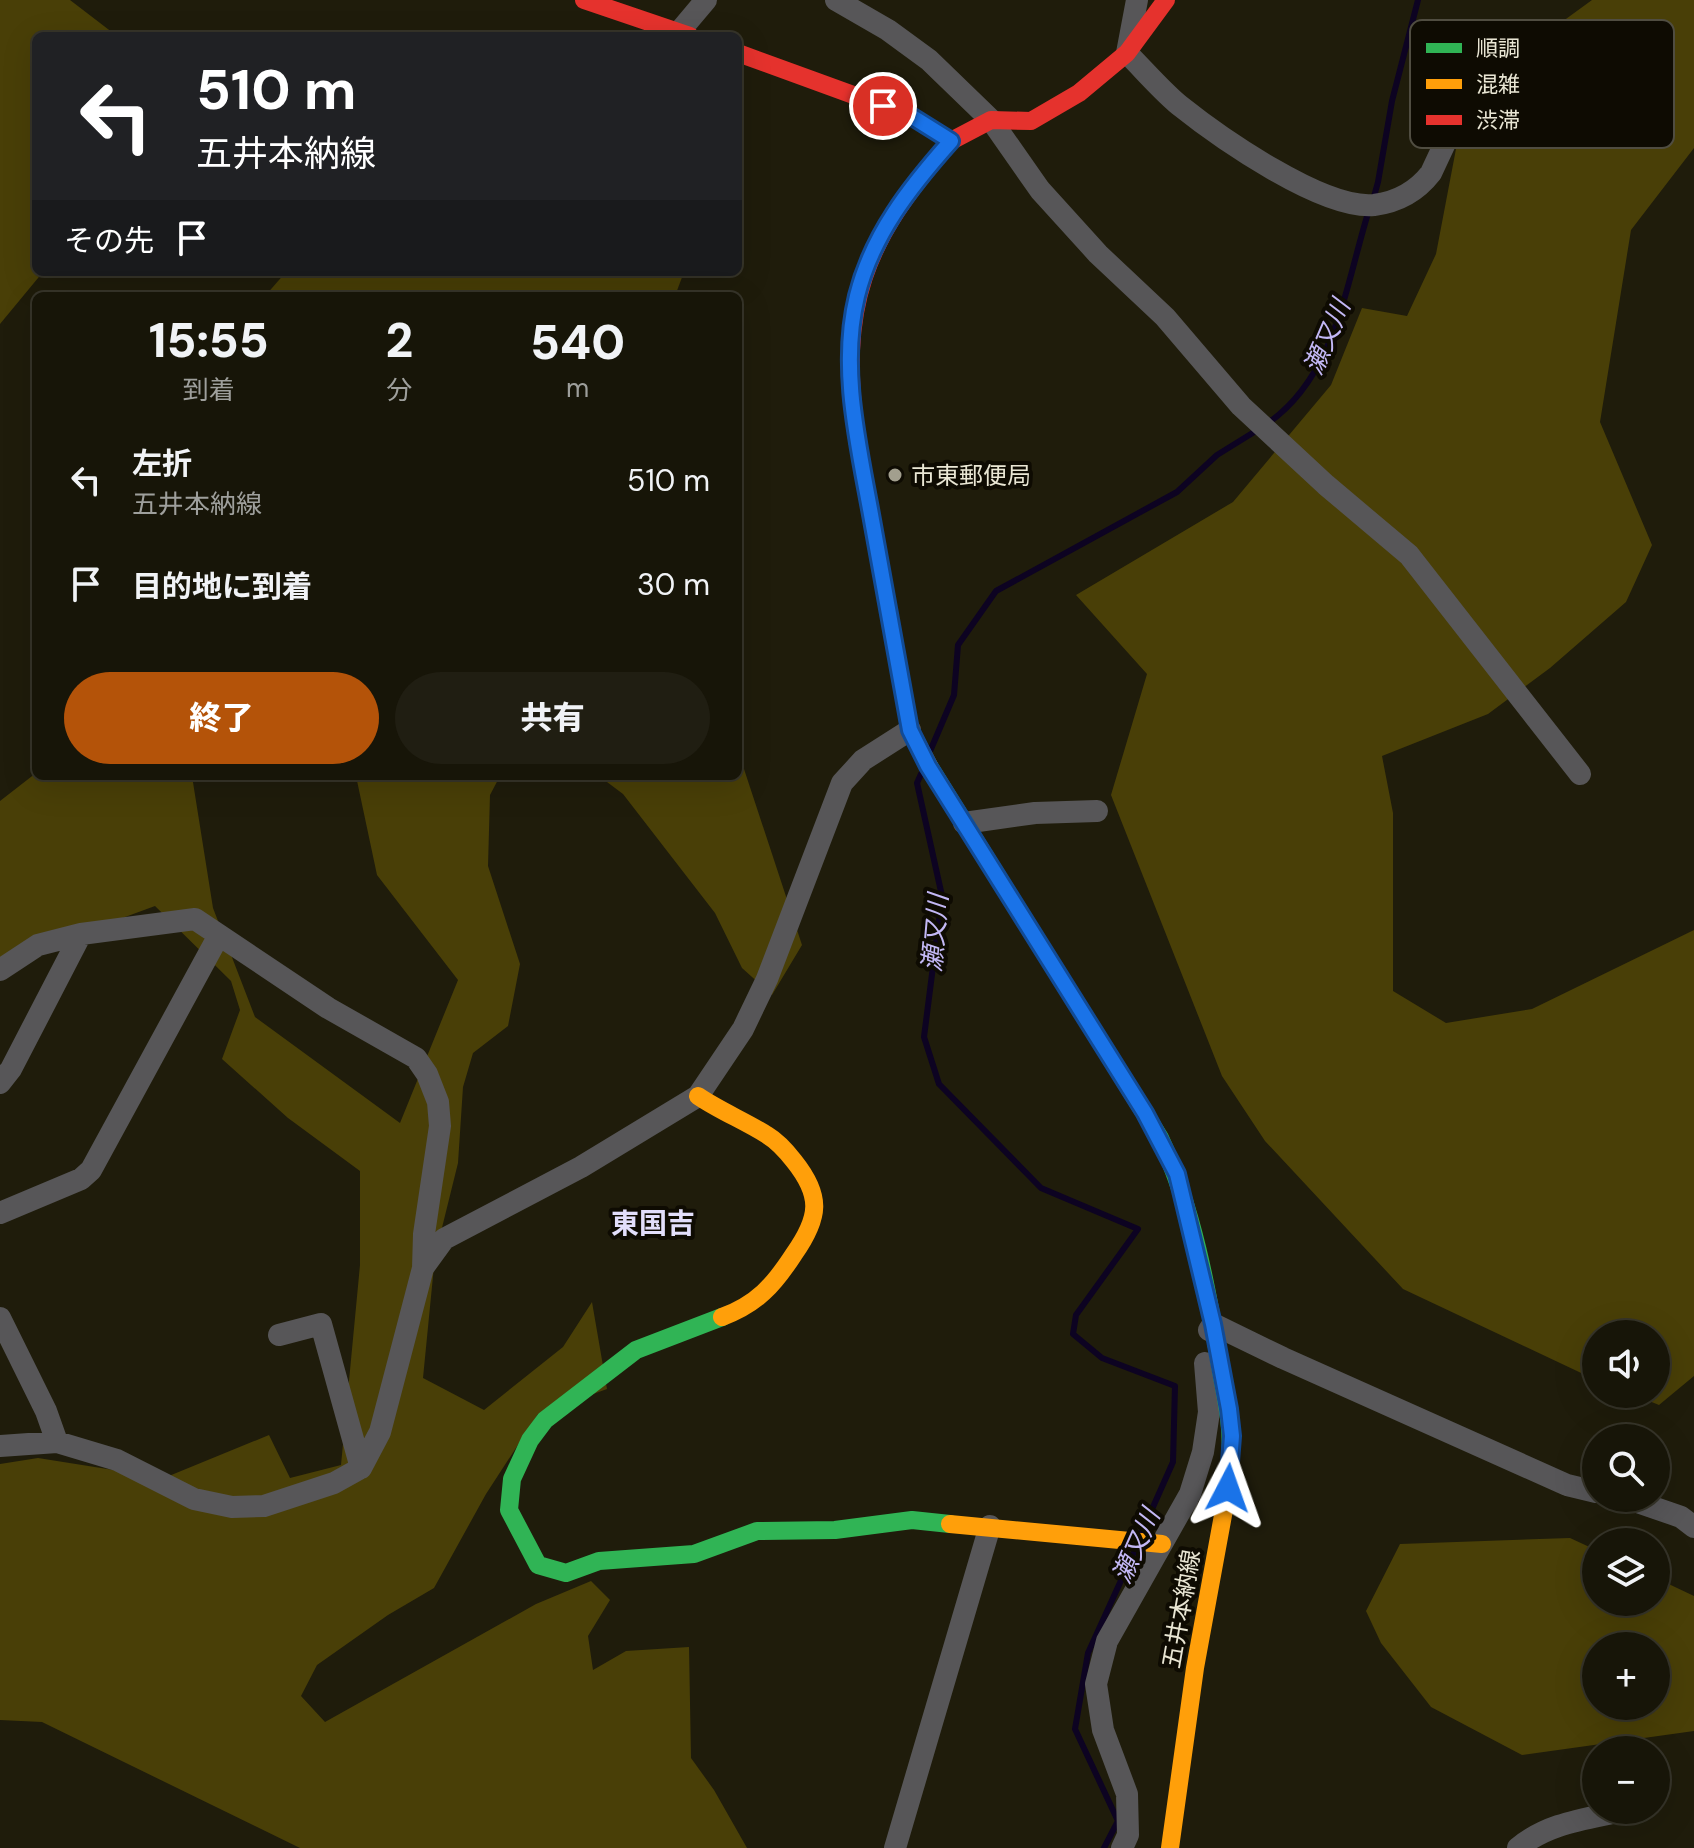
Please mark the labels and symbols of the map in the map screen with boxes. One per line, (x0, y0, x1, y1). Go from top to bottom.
legend (1410, 20, 1674, 148)
text: 順調 (1476, 34, 1520, 63)
text: 混雑 (1476, 70, 1520, 99)
pin (849, 72, 917, 140)
text: 渋滞 (1476, 106, 1520, 135)
water label: 瀬又川 (1296, 292, 1359, 380)
place label: 市東郵便局 (911, 460, 1031, 491)
marker: 市東郵便局 (886, 466, 904, 484)
water label: 瀬又川 (915, 890, 956, 973)
district label: 東国吉 (611, 1205, 695, 1242)
position arrow (1186, 1446, 1270, 1530)
water label: 瀬又川 (1105, 1501, 1169, 1589)
street label: 五井本納線 (1155, 1547, 1207, 1671)

